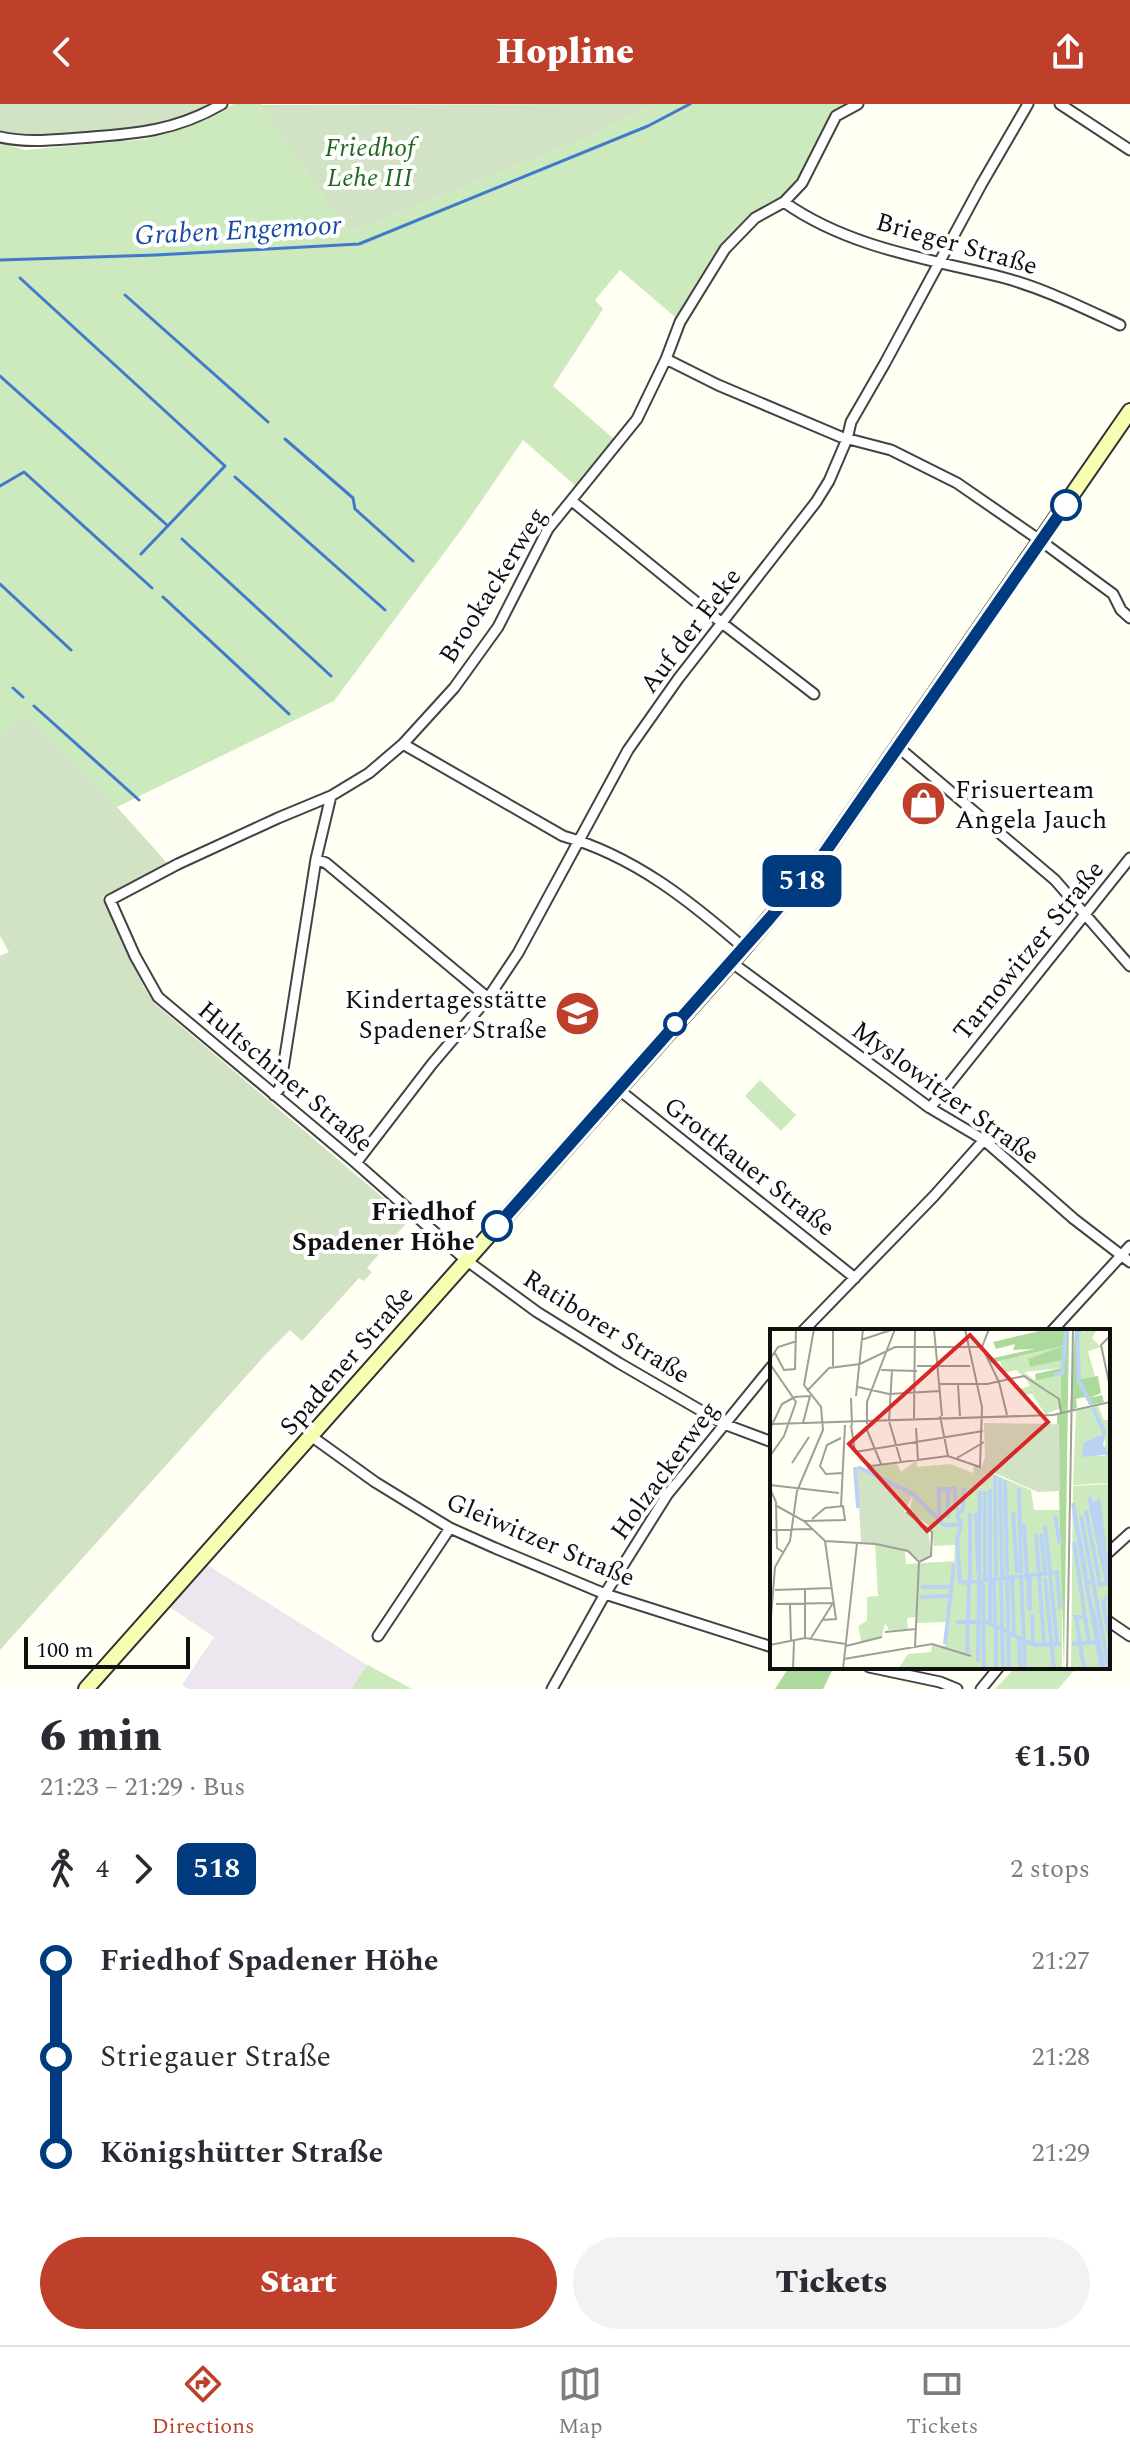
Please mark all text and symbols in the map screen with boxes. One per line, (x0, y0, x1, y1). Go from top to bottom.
text: Hopline (496, 25, 634, 80)
icon: back (40, 30, 84, 74)
icon: share (1046, 30, 1090, 74)
park label: Friedhof Lehe III (325, 128, 419, 198)
street label: Brieger Straße (871, 202, 1042, 286)
water label: Graben Engemoor (134, 204, 343, 257)
unlabelled marker (1051, 490, 1081, 520)
street label: Brookackerweg (429, 499, 557, 672)
street label: Auf der Eeke (630, 559, 752, 702)
place label: Frisuerteam Angela Jauch (955, 770, 1107, 840)
shop icon: Frisuerteam Angela Jauch (900, 780, 948, 828)
street label: Tarnowitzer Straße (943, 852, 1114, 1050)
line badge: 518 (756, 855, 848, 907)
text: 518 (778, 859, 826, 902)
place label: Kindertagesstätte Spadener Straße (345, 980, 547, 1050)
school or university icon: Kindertagesstätte Spadener Straße (554, 990, 602, 1038)
street label: Hultschiner Straße (189, 991, 382, 1162)
street label: Myslowitzer Straße (843, 1011, 1048, 1175)
unlabelled marker (664, 1013, 686, 1035)
street label: Grottkauer Straße (655, 1087, 844, 1247)
place label: Friedhof Spadener Höhe (292, 1192, 476, 1262)
marker: Friedhof Spadener Höhe (482, 1211, 512, 1241)
street label: Ratiborer Straße (515, 1259, 698, 1394)
street label: Spadener Straße (270, 1277, 424, 1445)
inset map (770, 1329, 1110, 1669)
street label: Holzackerweg (601, 1393, 729, 1549)
street label: Gleiwitzer Straße (440, 1482, 641, 1598)
scale bar (24, 1633, 190, 1669)
text: 100 m (36, 1634, 93, 1667)
text: 6 min (40, 1703, 162, 1770)
text: €1.50 (1015, 1734, 1090, 1780)
text: 21:23 – 21:29 · Bus (40, 1767, 245, 1807)
icon: walk (40, 1847, 84, 1891)
icon: forward (121, 1847, 165, 1891)
text: 518 (193, 1847, 240, 1890)
text: 4 (96, 1849, 109, 1889)
text: 2 stops (1010, 1849, 1090, 1889)
text: Friedhof Spadener Höhe (100, 1938, 439, 1984)
text: 21:27 (1031, 1941, 1090, 1981)
text: Striegauer Straße (100, 2034, 331, 2080)
text: 21:28 (1031, 2037, 1090, 2077)
text: Königshütter Straße (100, 2130, 383, 2176)
text: 21:29 (1031, 2133, 1090, 2173)
button: Start (40, 2237, 557, 2329)
button: Tickets (573, 2237, 1090, 2329)
tab: Directions (152, 2362, 255, 2443)
tab: Map (558, 2362, 603, 2443)
tab: Tickets (906, 2362, 978, 2443)

